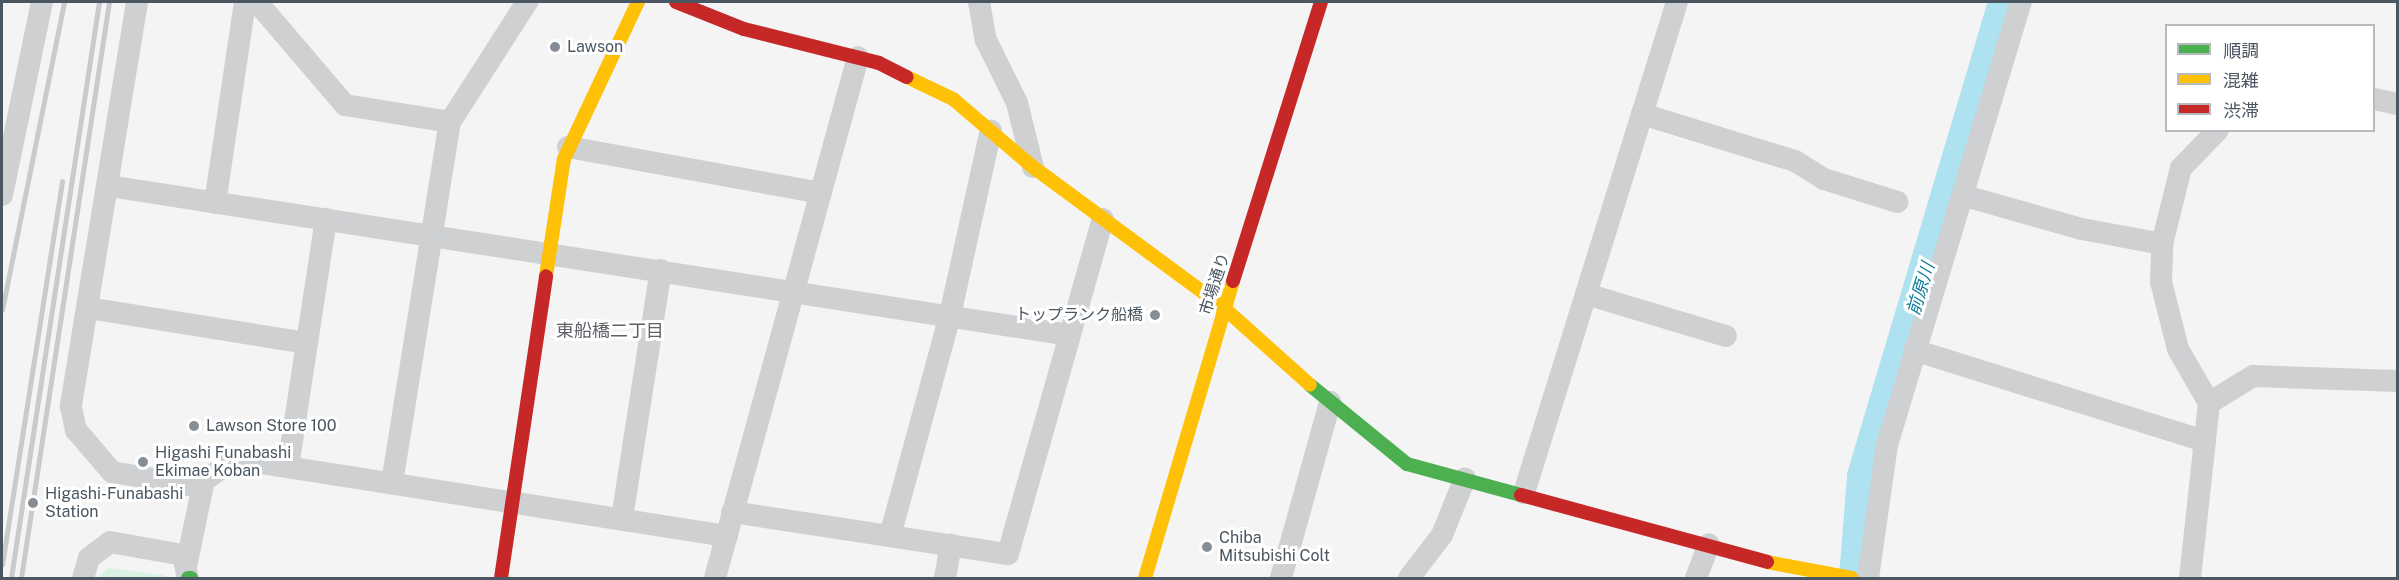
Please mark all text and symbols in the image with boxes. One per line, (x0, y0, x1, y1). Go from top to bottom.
legend (2165, 24, 2375, 132)
place label: Lawson (567, 37, 623, 57)
marker: Lawson (548, 40, 562, 54)
text: 順調 (2223, 40, 2259, 61)
text: 混雑 (2223, 70, 2259, 91)
text: 渋滞 (2223, 100, 2259, 121)
street label: 市場通り (1196, 251, 1234, 317)
water label: 前原川 (1903, 260, 1939, 318)
place label: トップランク船橋 (1015, 305, 1143, 325)
marker: トップランク船橋 (1148, 308, 1162, 322)
district label: 東船橋二丁目 (556, 320, 664, 342)
place label: Lawson Store 100 (206, 416, 337, 436)
marker: Lawson Store 100 (187, 419, 201, 433)
place label: Higashi Funabashi Ekimae Koban (155, 443, 291, 481)
marker: Higashi Funabashi Ekimae Koban (136, 455, 150, 469)
place label: Higashi-Funabashi Station (45, 484, 183, 522)
marker: Higashi-Funabashi Station (26, 496, 40, 510)
place label: Chiba Mitsubishi Colt (1219, 528, 1330, 566)
marker: Chiba Mitsubishi Colt (1200, 540, 1214, 554)

